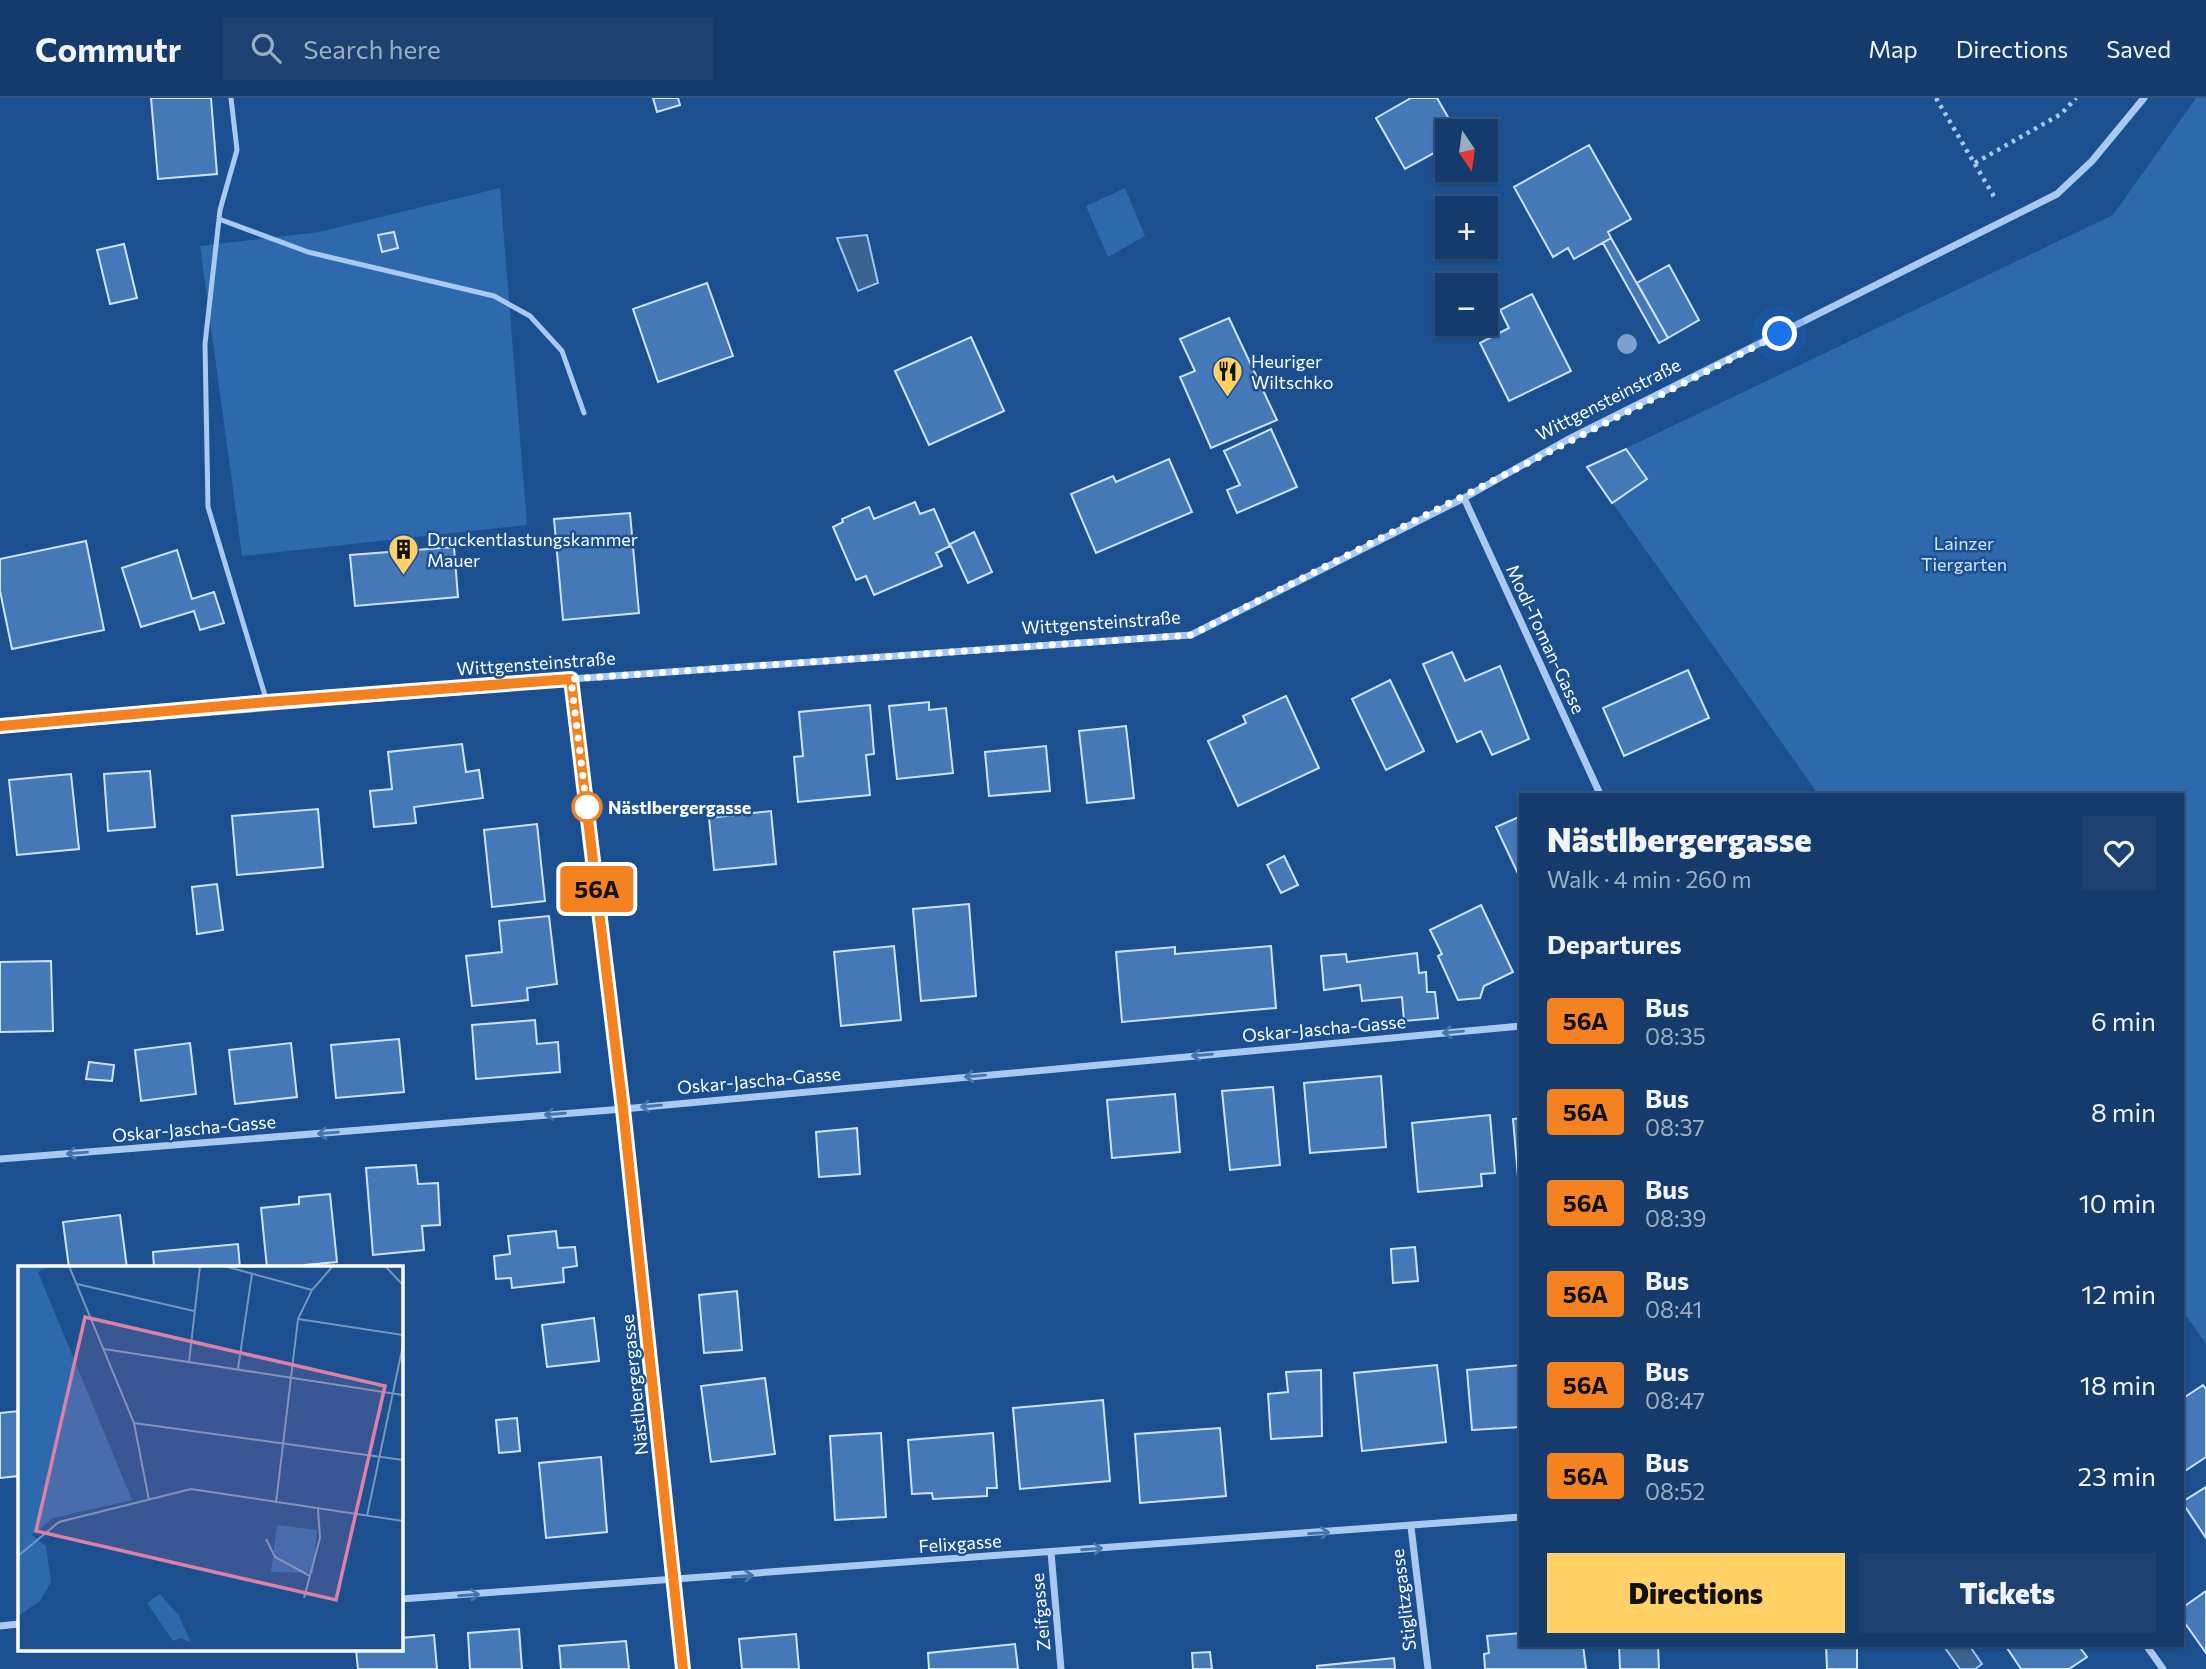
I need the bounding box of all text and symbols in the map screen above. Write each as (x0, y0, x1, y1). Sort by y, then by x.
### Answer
search box (223, 17, 713, 80)
text: Commutr (35, 28, 181, 69)
icon: search (247, 29, 285, 67)
text: Search here (303, 33, 441, 64)
text: Map (1868, 34, 1918, 63)
text: Directions (1956, 34, 2068, 63)
text: Saved (2106, 34, 2171, 63)
north arrow (1435, 119, 1498, 182)
map controls (1435, 119, 1498, 336)
button: + (1435, 196, 1498, 259)
button: − (1435, 273, 1498, 336)
your location (1762, 316, 1797, 351)
place label: Heuriger Wiltschko (1251, 350, 1333, 393)
street label: Wittgensteinstraße (1532, 353, 1684, 445)
restaurant icon: Heuriger Wiltschko (1211, 354, 1245, 398)
place label: Druckentlastungskammer Mauer (427, 528, 638, 571)
building icon: Druckentlastungskammer Mauer (387, 532, 421, 576)
park label: Lainzer Tiergarten (1921, 532, 2007, 575)
street label: Modl-Toman-Gasse (1502, 561, 1590, 717)
street label: Wittgensteinstraße (1021, 605, 1181, 639)
street label: Wittgensteinstraße (456, 646, 616, 680)
marker: Nästlbergergasse (572, 792, 602, 822)
place label: Nästlbergergasse (608, 796, 751, 818)
button: heart (2082, 816, 2156, 890)
text: Nästlbergergasse (1547, 818, 1812, 859)
text: Walk · 4 min · 260 m (1547, 865, 1752, 893)
line badge: 56A (557, 866, 637, 912)
text: 56A (574, 874, 620, 903)
text: Departures (1547, 928, 1682, 959)
text: Bus (1645, 991, 1689, 1022)
text: 6 min (2091, 1005, 2156, 1036)
text: 56A (1563, 1006, 1608, 1035)
street label: Oskar-Jascha-Gasse (1241, 1010, 1407, 1046)
text: 08:35 (1645, 1022, 1706, 1050)
one-way arrow (1442, 1026, 1465, 1039)
one-way arrow (1191, 1049, 1214, 1062)
street label: Oskar-Jascha-Gasse (676, 1062, 842, 1098)
one-way arrow (964, 1070, 987, 1083)
text: Bus (1645, 1082, 1689, 1113)
text: 8 min (2091, 1096, 2156, 1127)
text: 56A (1563, 1097, 1608, 1126)
one-way arrow (640, 1100, 663, 1113)
one-way arrow (544, 1108, 567, 1121)
street label: Oskar-Jascha-Gasse (111, 1110, 277, 1146)
text: 08:37 (1645, 1113, 1705, 1141)
one-way arrow (317, 1127, 340, 1140)
one-way arrow (66, 1147, 89, 1160)
text: Bus (1645, 1173, 1689, 1204)
text: 10 min (2079, 1187, 2156, 1218)
text: 56A (1563, 1188, 1608, 1217)
text: 08:39 (1645, 1204, 1706, 1232)
text: Bus (1645, 1264, 1689, 1295)
inset map (18, 1266, 402, 1652)
text: 12 min (2081, 1278, 2156, 1309)
text: 56A (1563, 1279, 1608, 1308)
text: 08:41 (1645, 1295, 1702, 1323)
street label: Nästlbergergasse (616, 1313, 652, 1457)
text: Bus (1645, 1355, 1689, 1386)
text: 18 min (2080, 1369, 2156, 1400)
text: 56A (1563, 1370, 1608, 1399)
text: 08:47 (1645, 1386, 1705, 1414)
text: Bus (1645, 1446, 1689, 1477)
text: 23 min (2078, 1460, 2156, 1491)
text: 56A (1563, 1461, 1608, 1490)
text: 08:52 (1645, 1477, 1705, 1505)
one-way arrow (1308, 1526, 1330, 1539)
street label: Felixgasse (918, 1529, 1002, 1557)
one-way arrow (1081, 1542, 1103, 1555)
street label: Stiglitzgasse (1386, 1548, 1420, 1652)
button: Directions (1547, 1553, 1845, 1633)
button: Tickets (1859, 1553, 2156, 1633)
one-way arrow (732, 1569, 755, 1582)
street label: Zeifgasse (1026, 1572, 1054, 1652)
one-way arrow (457, 1588, 480, 1601)

